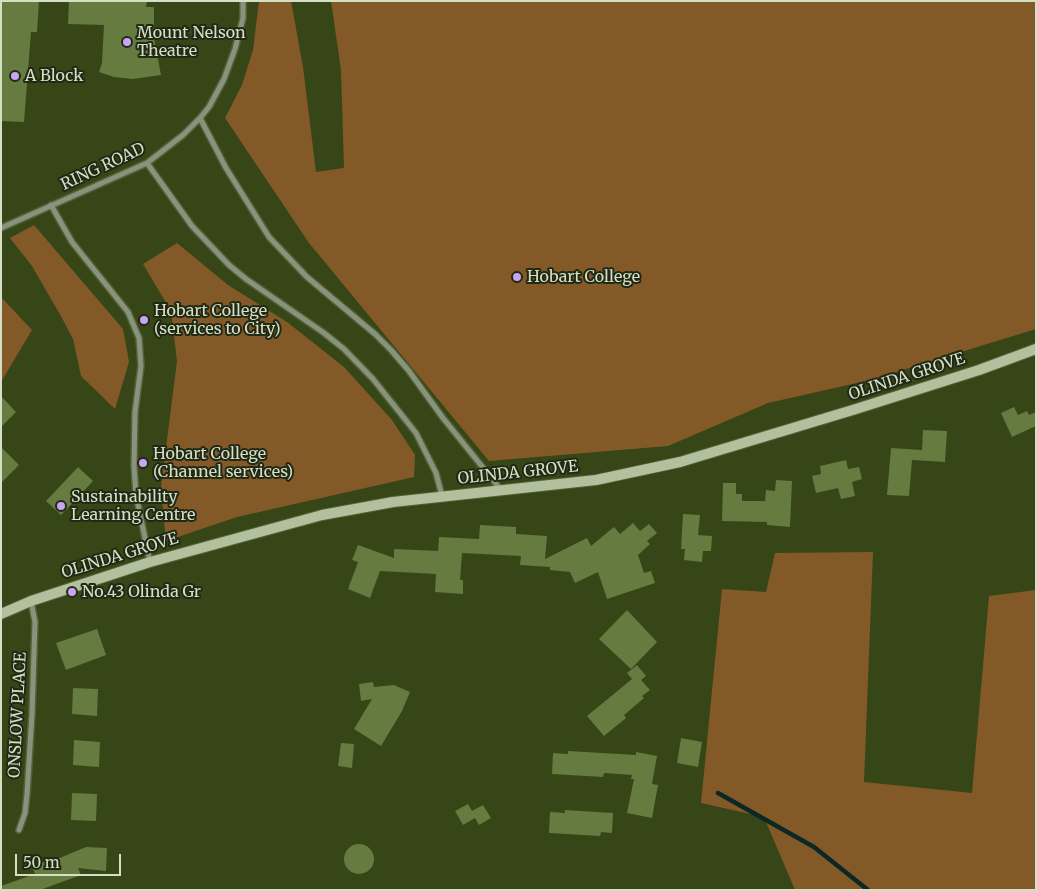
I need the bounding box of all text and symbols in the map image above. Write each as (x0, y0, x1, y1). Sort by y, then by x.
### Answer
place label: Mount Nelson Theatre (137, 23, 246, 61)
marker: Mount Nelson Theatre (121, 36, 133, 48)
place label: A Block (25, 66, 83, 86)
marker: A Block (9, 70, 21, 82)
street label: RING ROAD (58, 139, 148, 195)
place label: Hobart College (527, 267, 640, 287)
marker: Hobart College (511, 271, 523, 283)
place label: Hobart College (services to City) (154, 301, 281, 339)
marker: Hobart College (services to City) (138, 314, 150, 326)
street label: OLINDA GROVE (847, 349, 967, 405)
place label: Hobart College (Channel services) (153, 444, 293, 482)
marker: Hobart College (Channel services) (137, 457, 149, 469)
street label: OLINDA GROVE (457, 457, 579, 489)
place label: Sustainability Learning Centre (71, 487, 195, 525)
marker: Sustainability Learning Centre (55, 500, 67, 512)
street label: OLINDA GROVE (59, 529, 181, 583)
place label: No.43 Olinda Gr (82, 582, 201, 602)
marker: No.43 Olinda Gr (66, 586, 78, 598)
street label: ONSLOW PLACE (5, 652, 31, 778)
scale bar (18, 844, 124, 876)
text: 50 m (23, 853, 60, 872)

